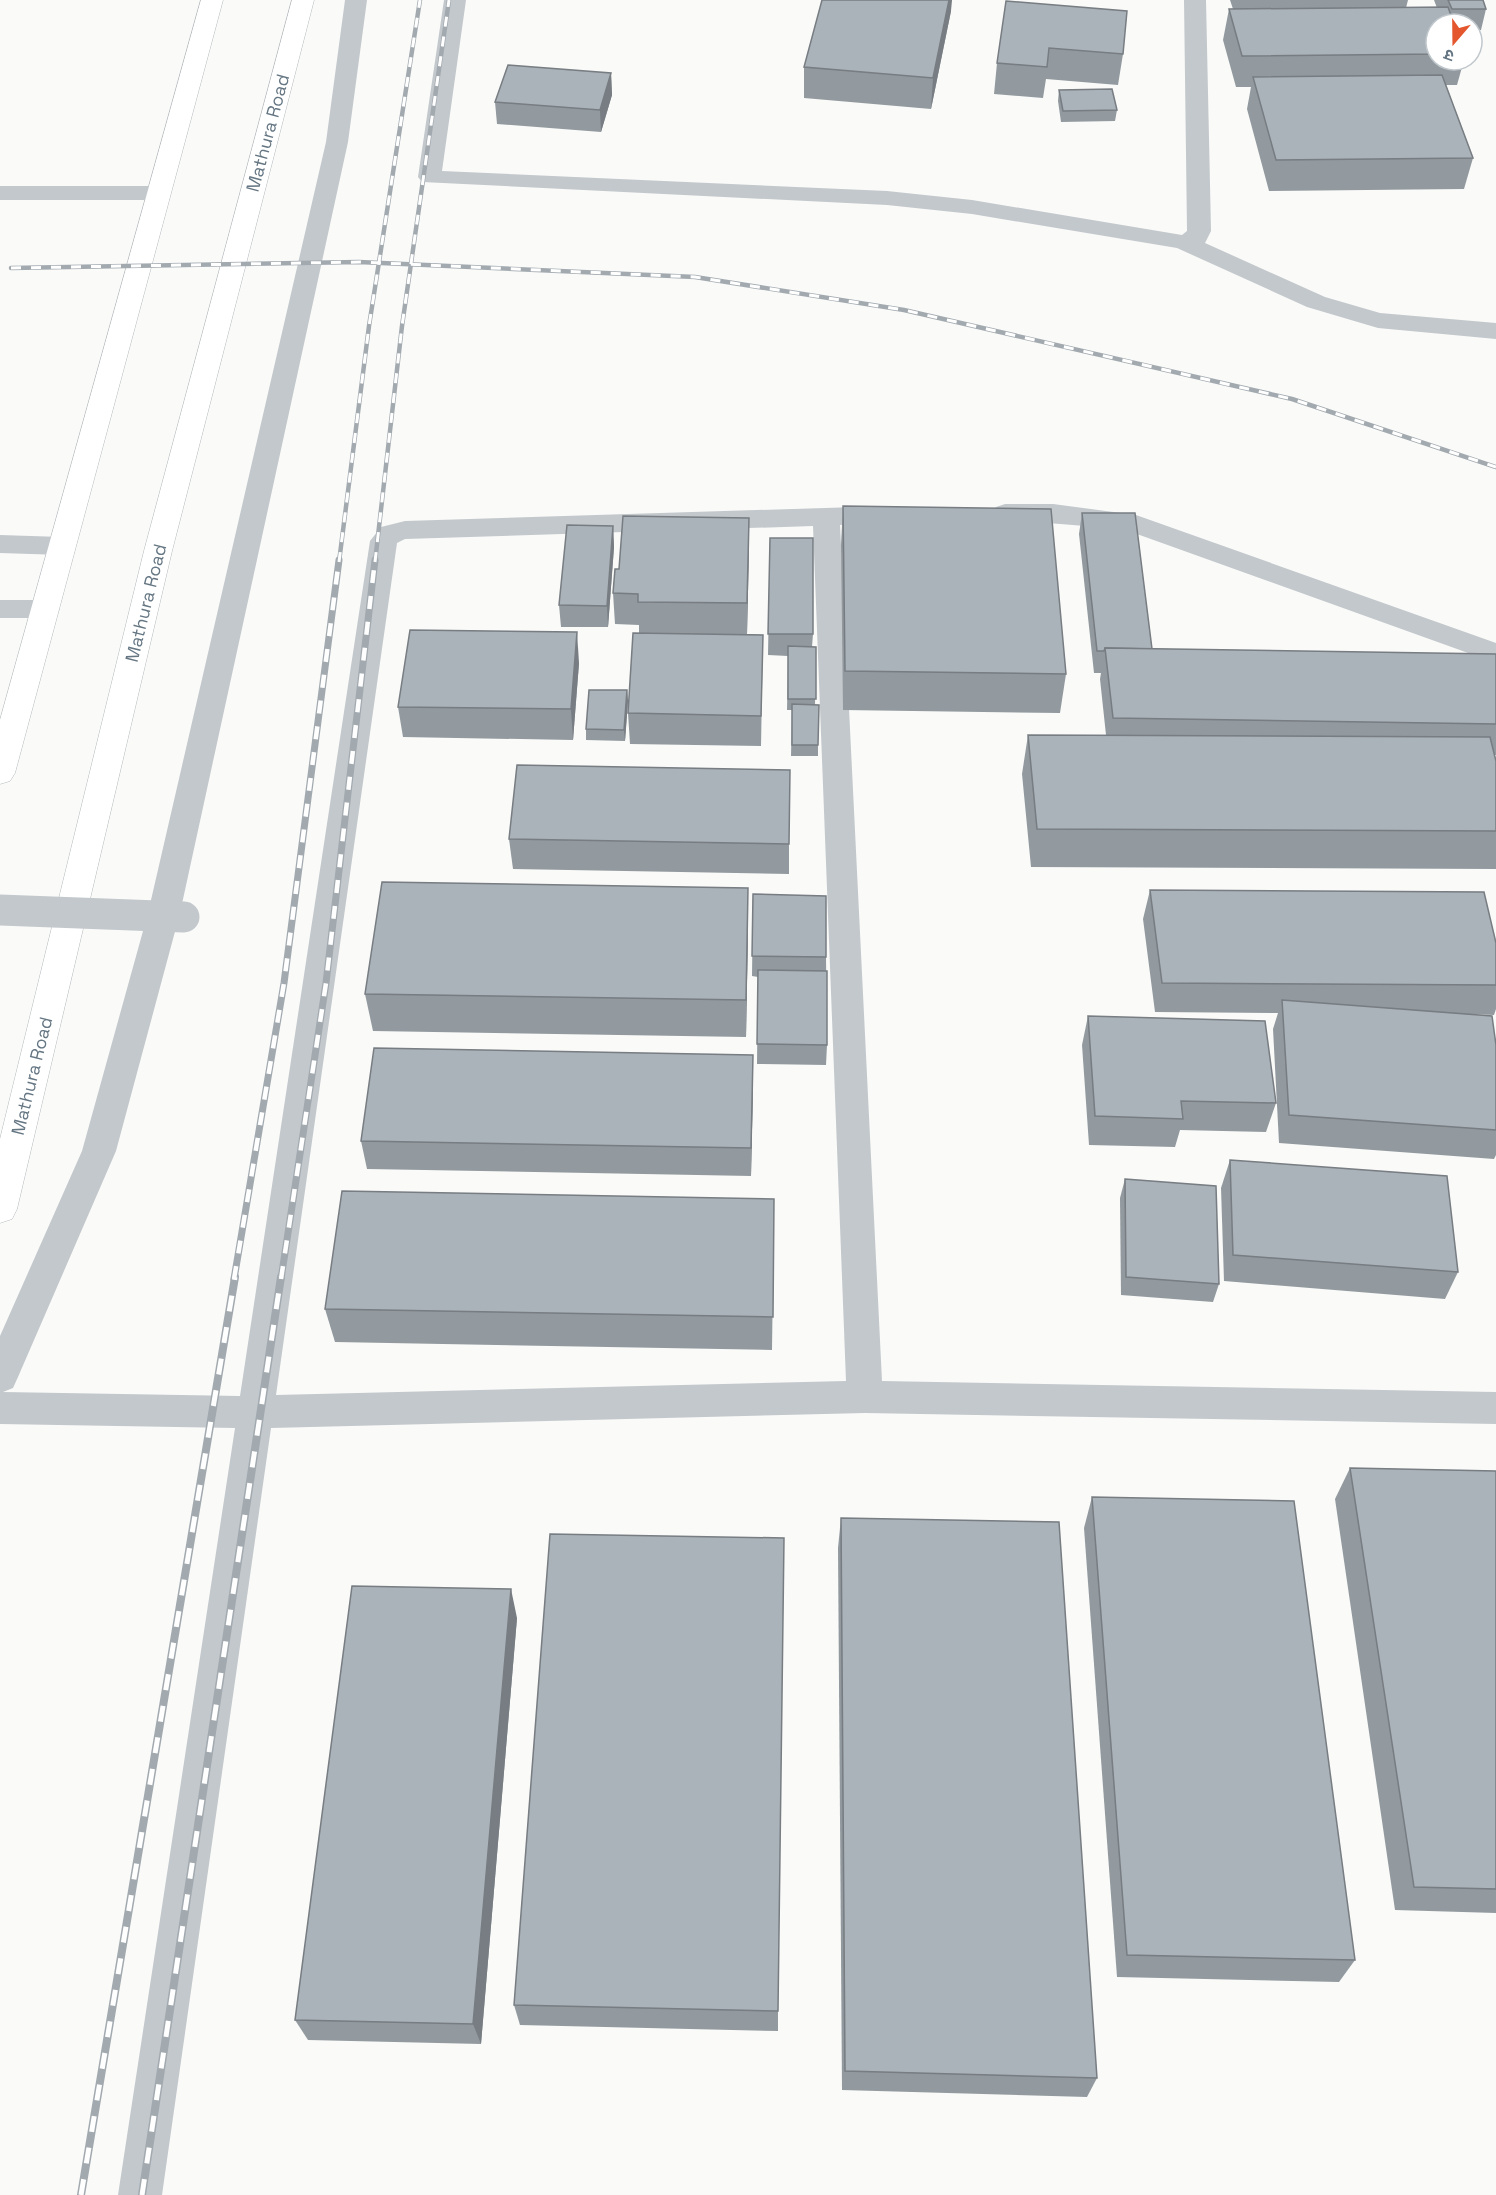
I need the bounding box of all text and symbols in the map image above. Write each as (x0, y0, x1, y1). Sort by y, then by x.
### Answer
north arrow (1424, 12, 1484, 72)
text: उ (1440, 44, 1457, 67)
street label: Mathura Road (241, 71, 294, 194)
street label: Mathura Road (120, 541, 171, 664)
street label: Mathura Road (6, 1014, 57, 1137)

